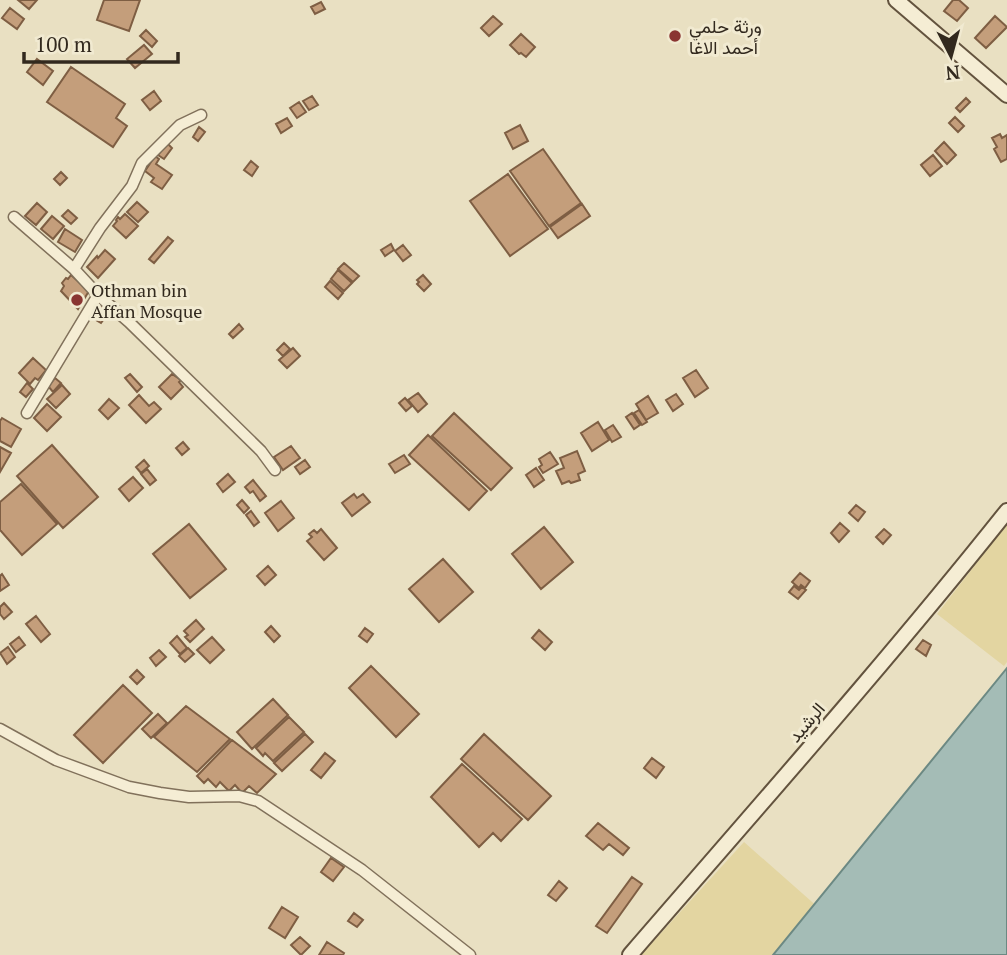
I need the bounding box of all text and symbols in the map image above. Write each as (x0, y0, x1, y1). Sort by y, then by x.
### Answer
place label: ورثة حلمي أحمد الاغا (689, 14, 762, 59)
scale bar (24, 21, 178, 65)
north arrow (916, 21, 986, 91)
marker: ورثة حلمي أحمد الاغا (667, 28, 683, 44)
text: 100 m (35, 30, 92, 58)
text: N (944, 60, 961, 87)
place label: Othman bin Affan Mosque (91, 278, 202, 323)
marker: Othman bin Affan Mosque (69, 292, 85, 308)
street label: الرشيد (782, 697, 830, 747)

